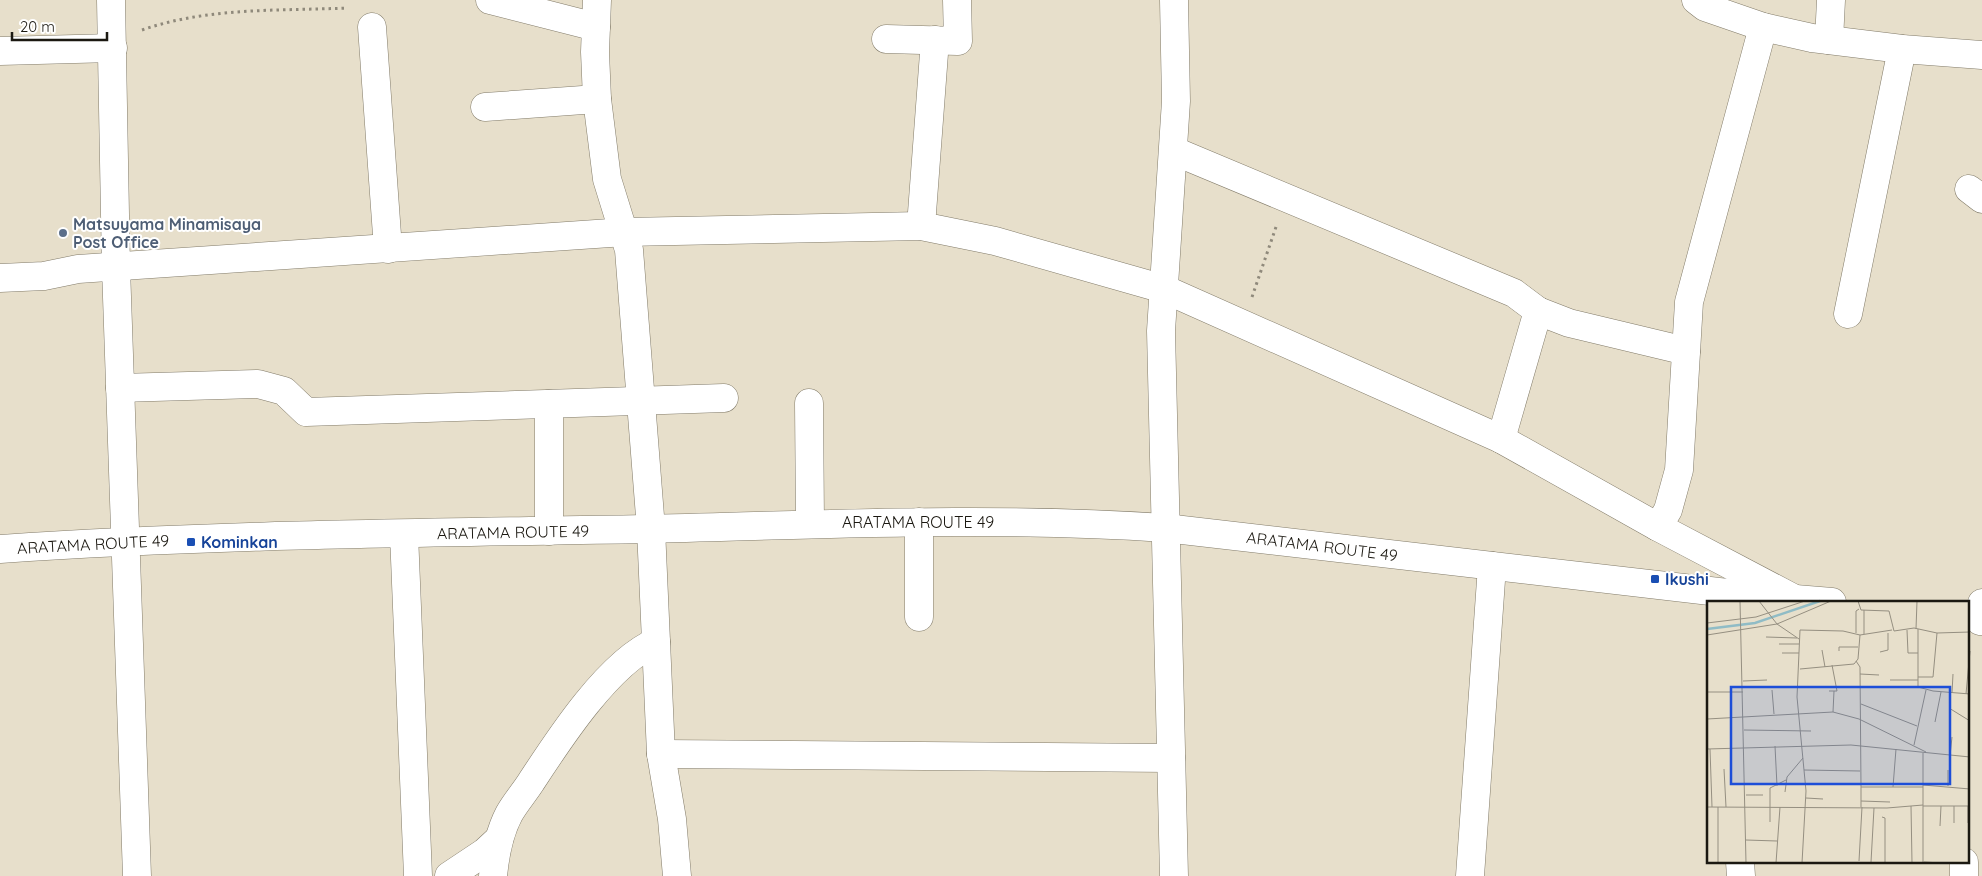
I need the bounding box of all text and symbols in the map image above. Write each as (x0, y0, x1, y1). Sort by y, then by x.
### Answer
scale bar (12, 10, 108, 42)
text: 20 m (20, 17, 55, 36)
place label: Matsuyama Minamisaya Post Office (73, 214, 261, 252)
marker: Matsuyama Minamisaya Post Office (57, 227, 69, 239)
street label: ARATAMA ROUTE 49 (842, 512, 994, 532)
street label: ARATAMA ROUTE 49 (437, 521, 589, 543)
street label: ARATAMA ROUTE 49 (1245, 527, 1399, 565)
street label: ARATAMA ROUTE 49 (16, 530, 170, 558)
place label: Kominkan (201, 532, 278, 552)
marker: Kominkan (185, 536, 197, 548)
place label: Ikushi (1665, 569, 1709, 589)
marker: Ikushi (1649, 573, 1661, 585)
inset map (1707, 601, 1970, 864)

